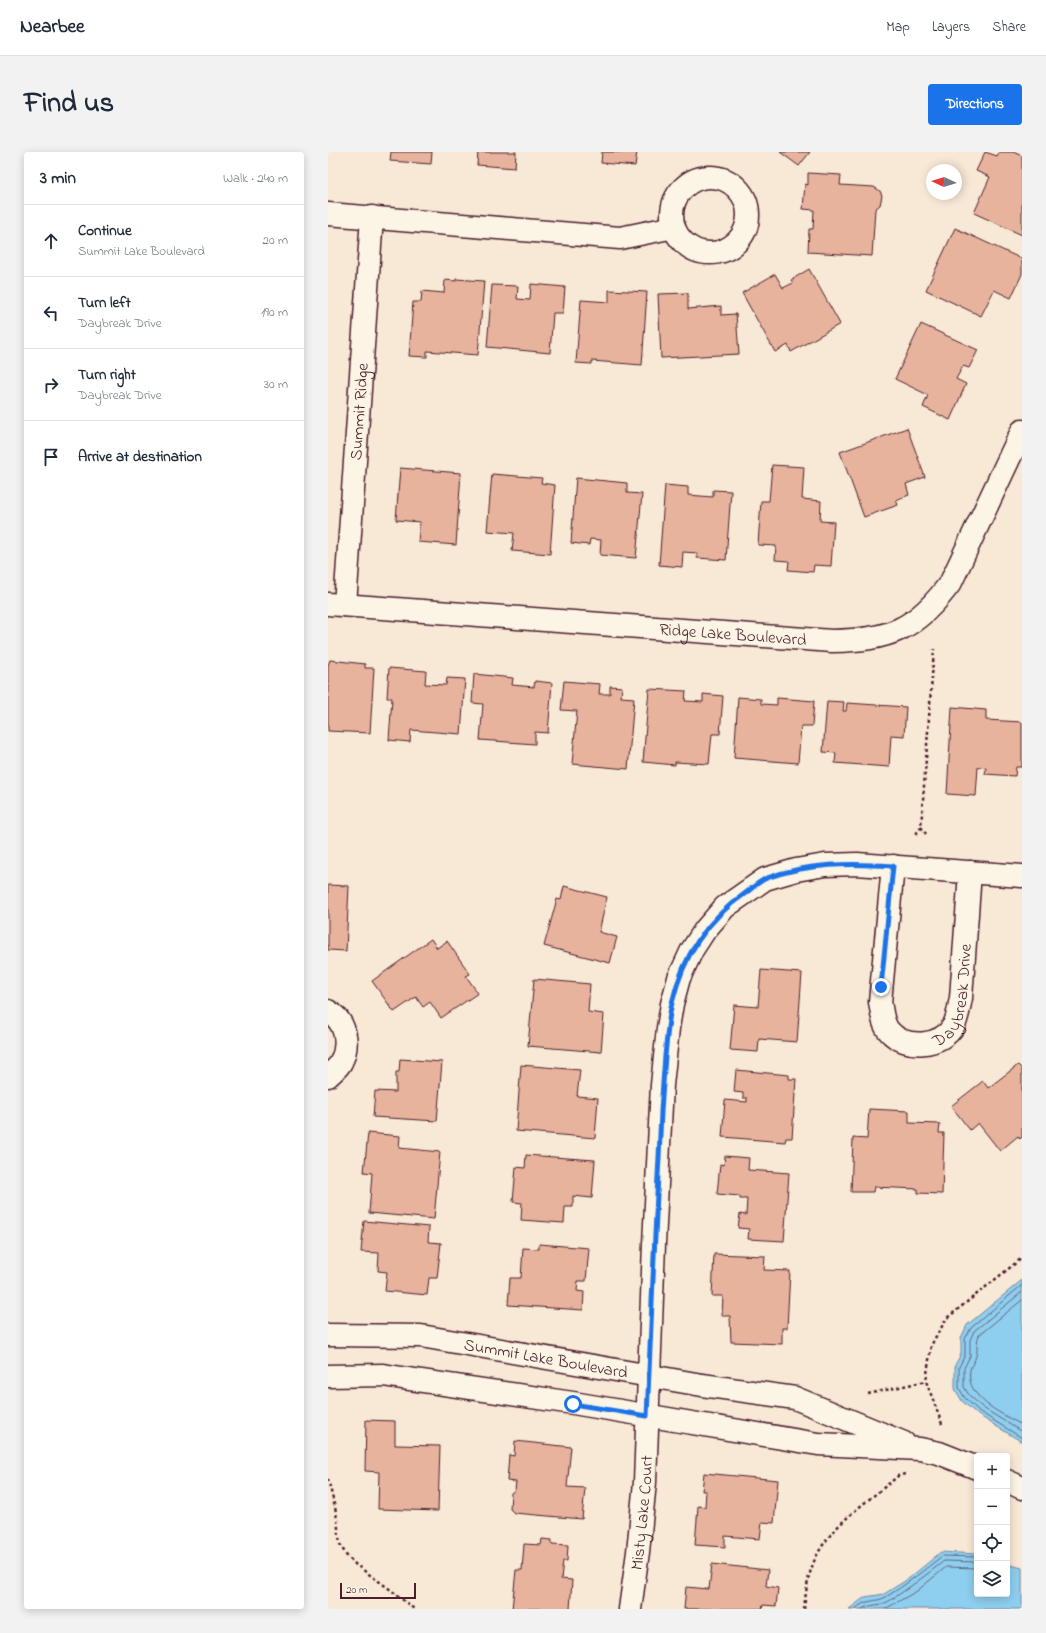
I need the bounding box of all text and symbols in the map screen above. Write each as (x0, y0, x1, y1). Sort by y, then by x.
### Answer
text: Nearbee (20, 14, 85, 41)
text: Map (886, 17, 910, 38)
text: Layers (932, 17, 970, 38)
text: Share (992, 17, 1026, 38)
text: Find us (24, 84, 114, 125)
button: Directions (928, 84, 1022, 125)
north arrow (926, 164, 962, 200)
text: 3 min (40, 166, 76, 191)
text: Walk · 240 m (223, 169, 288, 188)
text: Continue (78, 220, 132, 242)
icon: ahead (40, 230, 62, 252)
text: 20 m (263, 231, 288, 250)
text: Summit Lake Boulevard (78, 242, 205, 261)
text: Turn left (78, 292, 131, 314)
icon: left (40, 302, 62, 324)
text: 190 m (261, 303, 288, 322)
text: Daybreak Drive (78, 314, 162, 333)
street label: Summit Ridge (344, 362, 377, 461)
text: Turn right (78, 364, 136, 386)
icon: right (40, 374, 62, 396)
text: 30 m (264, 375, 288, 394)
text: Daybreak Drive (78, 386, 162, 405)
icon: arrive (40, 446, 62, 468)
text: Arrive at destination (78, 446, 202, 468)
street label: Ridge Lake Boulevard (658, 617, 808, 653)
street label: Daybreak Drive (928, 942, 979, 1055)
route end (872, 978, 890, 996)
street label: Summit Lake Boulevard (462, 1333, 630, 1386)
route start (564, 1395, 582, 1413)
map controls (974, 1453, 1010, 1597)
button: + (974, 1453, 1010, 1489)
street label: Misty Lake Court (625, 1455, 660, 1572)
button: − (974, 1489, 1010, 1525)
button: locate (974, 1525, 1010, 1561)
button: layers (974, 1561, 1010, 1597)
scale bar (340, 1581, 416, 1600)
text: 20 m (346, 1582, 368, 1598)

